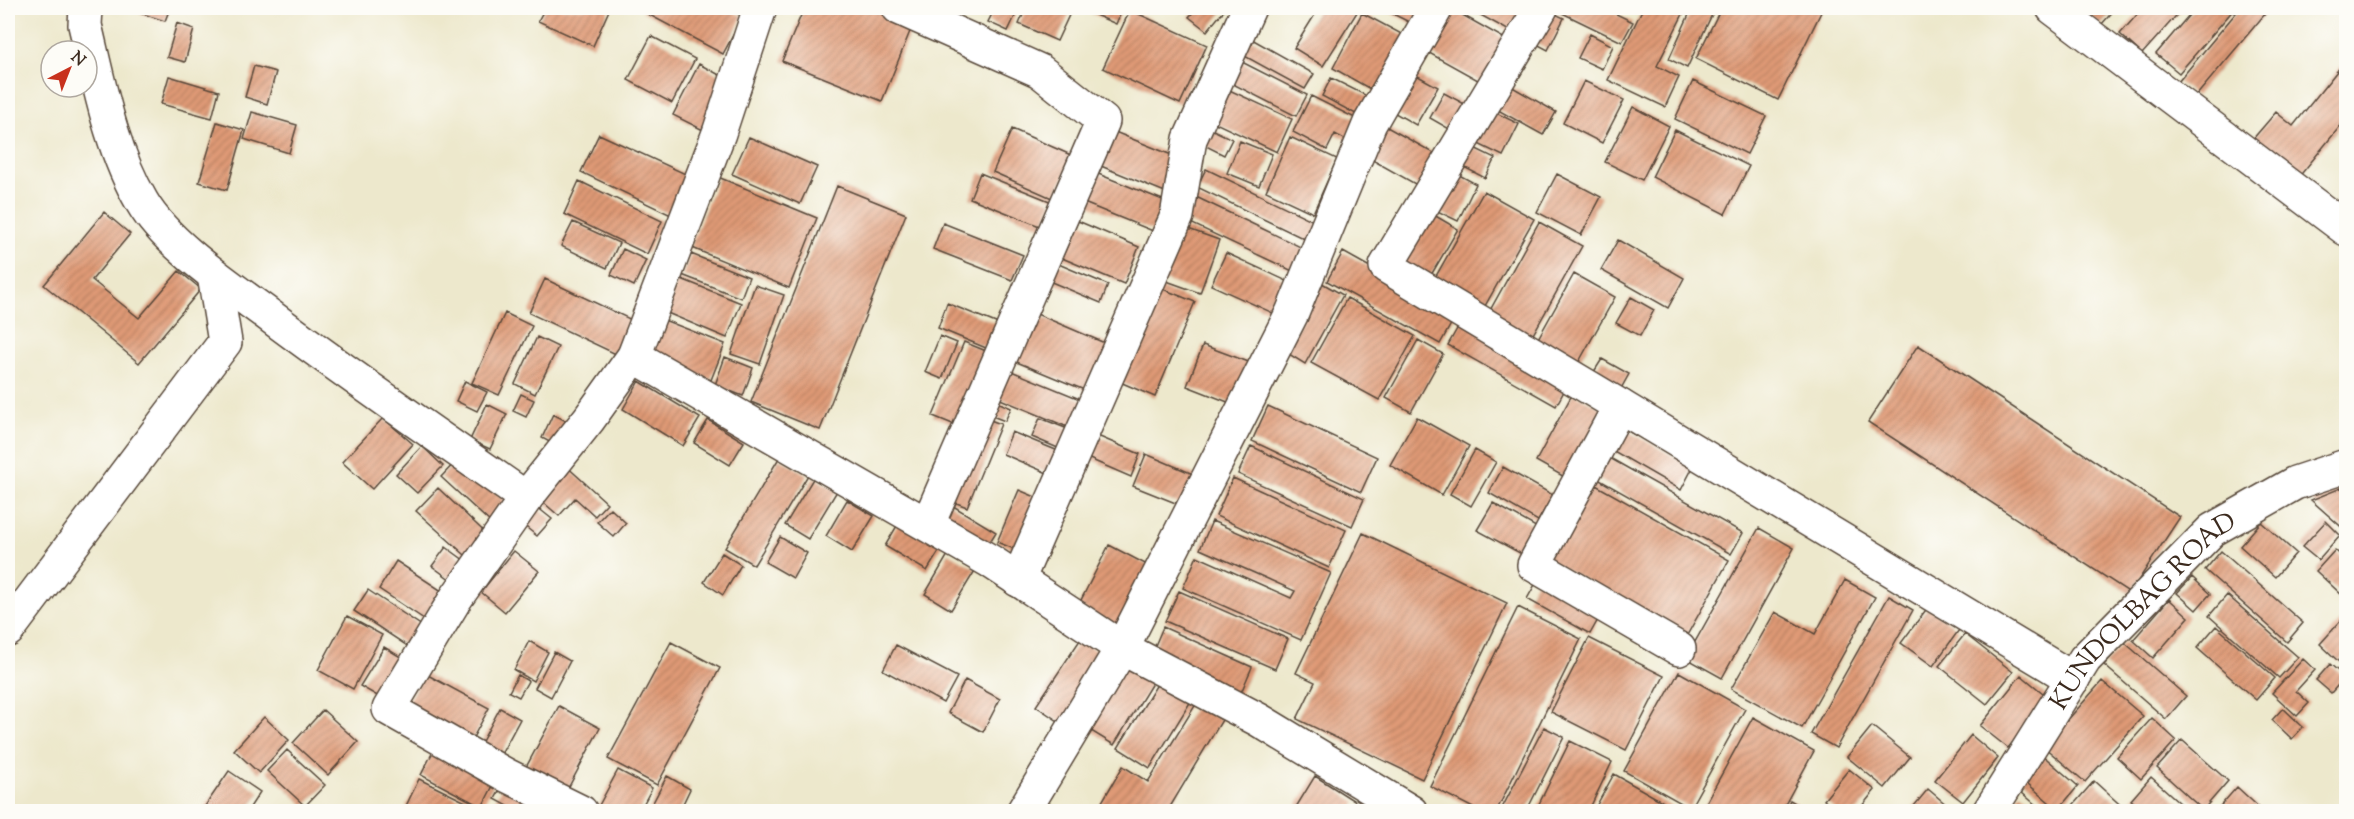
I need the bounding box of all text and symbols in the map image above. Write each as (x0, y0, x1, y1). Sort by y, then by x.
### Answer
north arrow (39, 39, 99, 99)
text: N (65, 47, 90, 73)
street label: KUNDOLBAG ROAD (2041, 504, 2243, 718)

